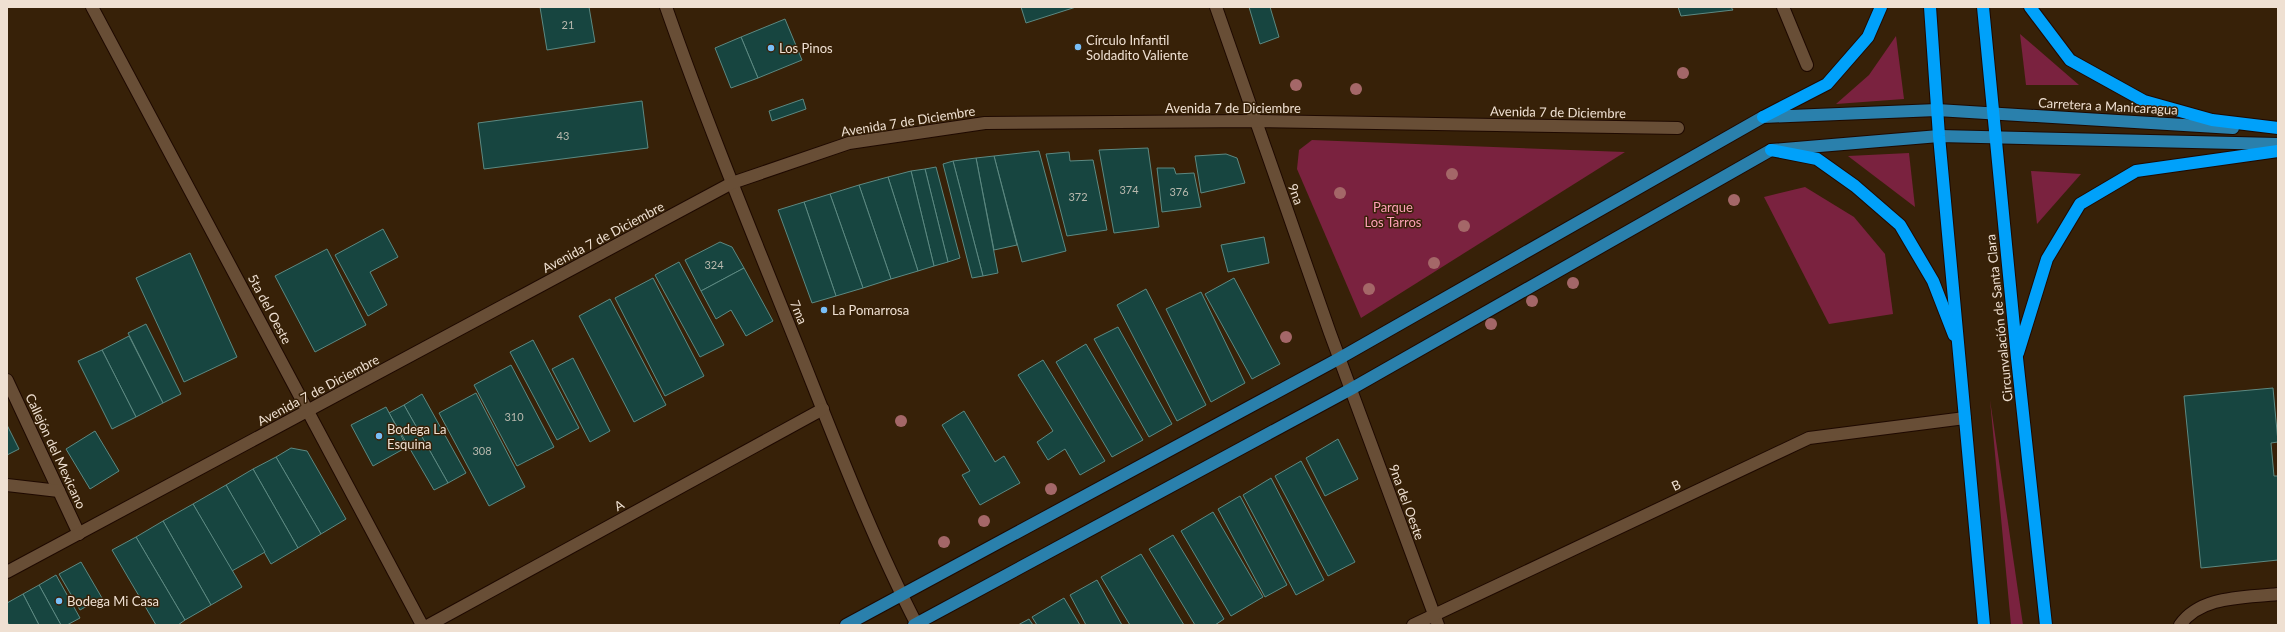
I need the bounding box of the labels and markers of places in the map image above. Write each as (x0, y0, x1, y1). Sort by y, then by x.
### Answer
place label: Círculo Infantil Soldadito Valiente (1086, 32, 1189, 63)
place label: Los Pinos (779, 40, 833, 56)
marker: Círculo Infantil Soldadito Valiente (1073, 42, 1083, 52)
marker: Los Pinos (766, 43, 776, 53)
place label: La Pomarrosa (832, 302, 909, 318)
marker: La Pomarrosa (819, 305, 829, 315)
place label: Bodega La Esquina (387, 421, 447, 452)
marker: Bodega La Esquina (374, 431, 384, 441)
place label: Bodega Mi Casa (67, 593, 159, 609)
marker: Bodega Mi Casa (54, 596, 64, 606)

